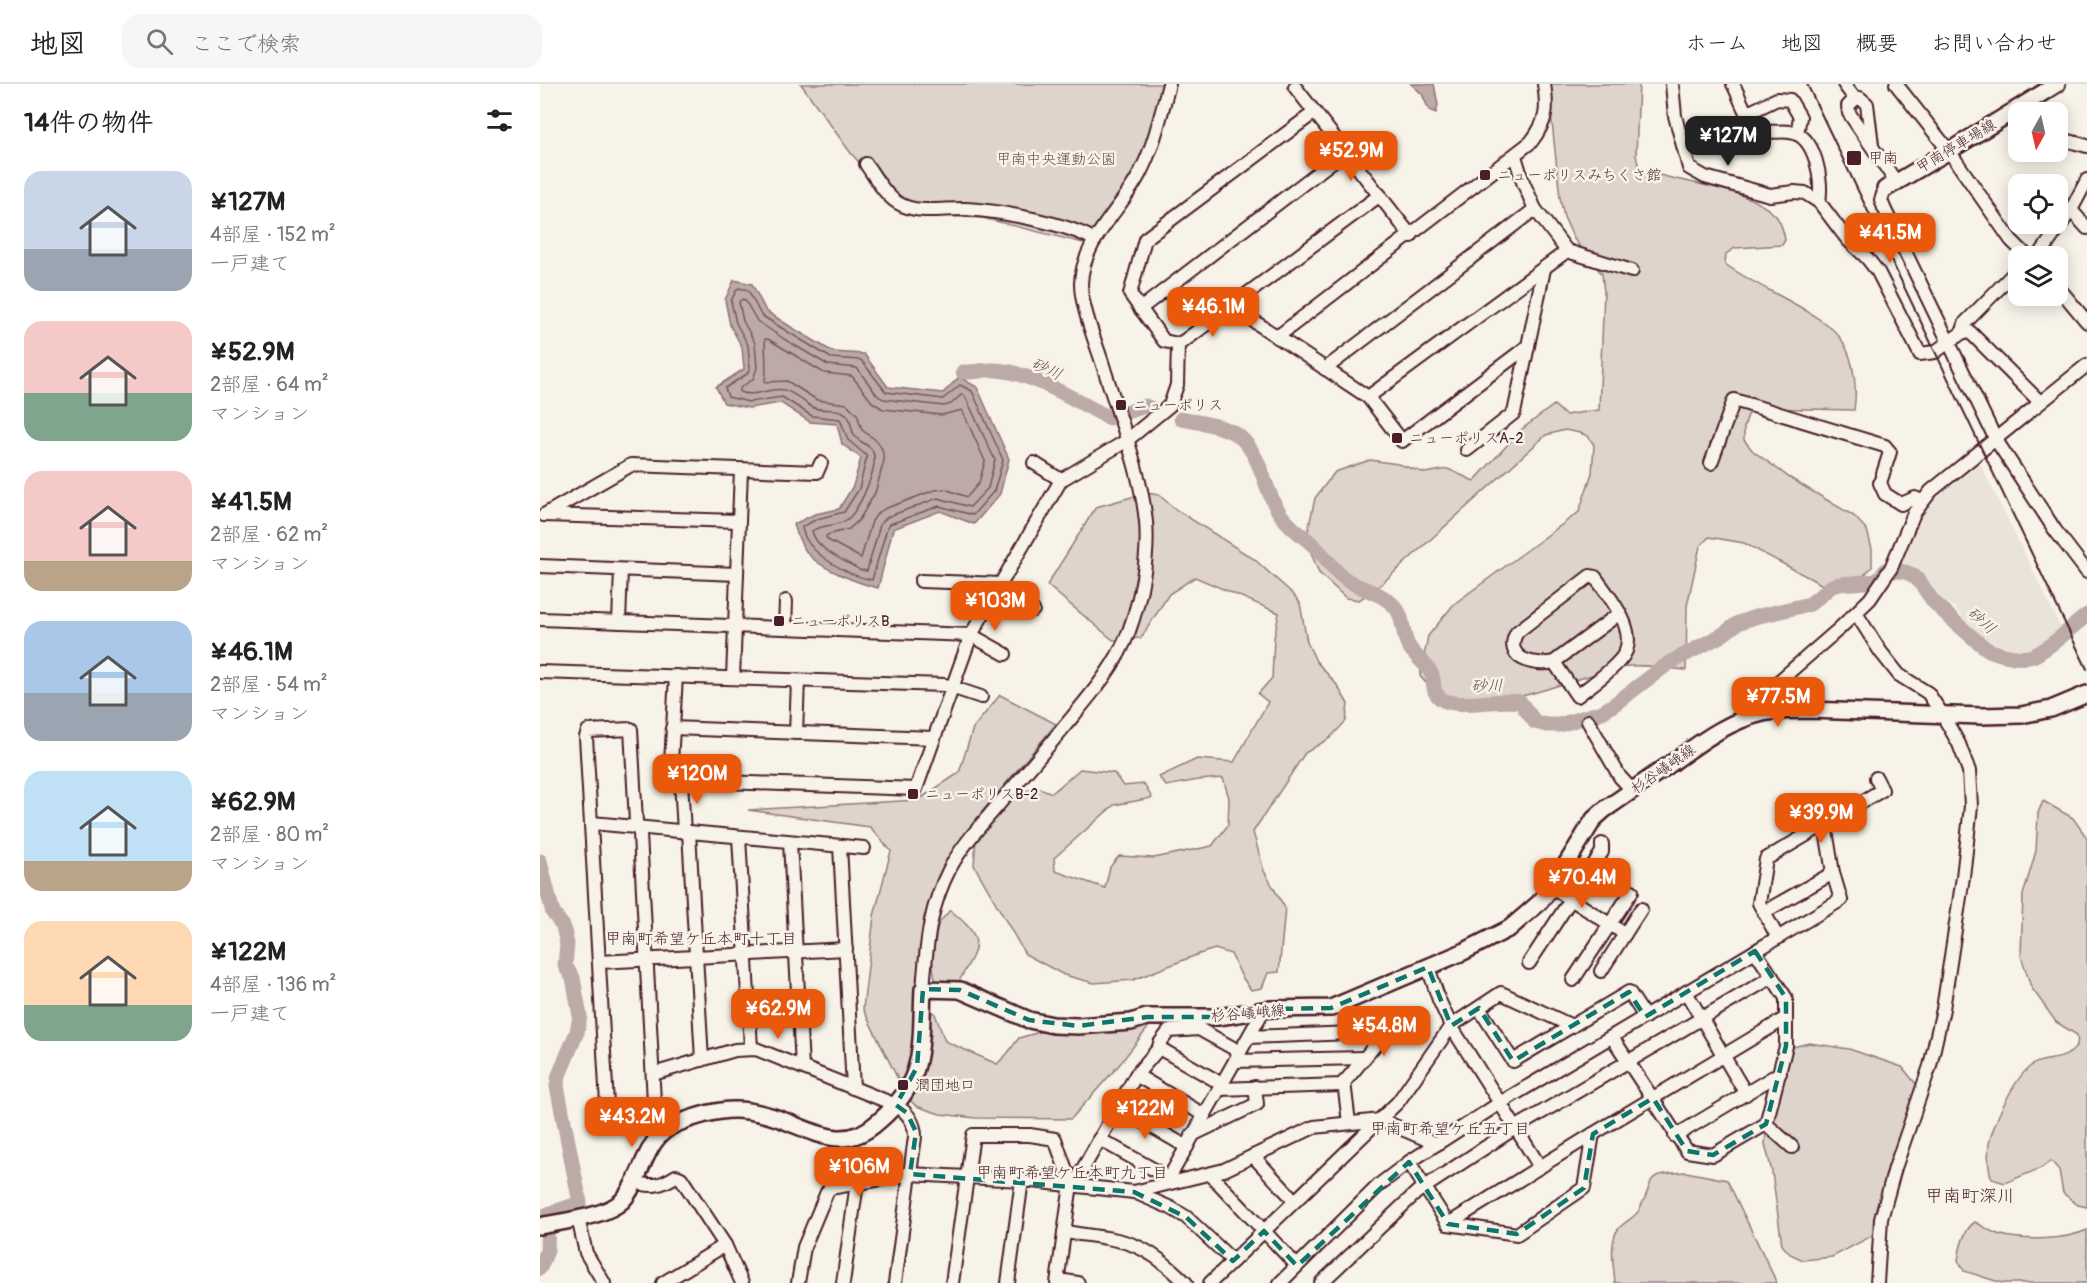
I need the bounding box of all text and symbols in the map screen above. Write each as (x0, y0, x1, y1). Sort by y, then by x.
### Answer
search box (122, 14, 542, 68)
icon: search (143, 25, 176, 58)
text: 地図 (30, 27, 86, 62)
text: ここで検索 (191, 30, 301, 58)
text: ホーム (1686, 30, 1748, 57)
text: 地図 (1781, 30, 1823, 57)
text: 概要 (1856, 30, 1898, 57)
text: お問い合わせ (1931, 30, 2057, 57)
north arrow (2008, 102, 2068, 162)
map controls (2008, 102, 2068, 306)
icon: filters (483, 104, 516, 137)
text: 14件の物件 (24, 107, 153, 139)
street label: 甲南停車場線 (1913, 115, 2000, 178)
pin: ¥127M (1686, 116, 1770, 167)
text: ¥127M (1699, 123, 1757, 148)
pin: ¥52.9M (1302, 131, 1400, 182)
text: ¥52.9M (1319, 138, 1383, 163)
marker: 甲南 (1845, 149, 1863, 167)
place label: 甲南 (1868, 149, 1898, 168)
park label: 甲南中央運動公園 (996, 150, 1116, 169)
place label: ニューポリスみちくさ館 (1497, 166, 1661, 185)
marker: ニューポリスみちくさ館 (1478, 168, 1492, 182)
button: locate (2008, 174, 2068, 234)
text: ¥127M (210, 186, 285, 218)
icon: home (72, 195, 144, 267)
pin: ¥41.5M (1841, 213, 1939, 264)
text: ¥41.5M (1859, 220, 1921, 245)
text: 4部屋 · 152 m² (210, 222, 336, 247)
button: layers (2008, 246, 2068, 306)
text: 一戸建て (210, 251, 290, 276)
pin: ¥46.1M (1164, 287, 1262, 338)
text: ¥46.1M (1181, 294, 1245, 319)
text: ¥52.9M (210, 336, 294, 368)
icon: home (72, 345, 144, 417)
water label: 砂川 (1028, 353, 1065, 385)
text: 2部屋 · 64 m² (210, 372, 329, 397)
place label: ニューポリス (1133, 396, 1223, 415)
marker: ニューポリス (1114, 398, 1128, 412)
text: マンション (210, 401, 309, 426)
place label: ニューポリスA-2 (1409, 429, 1524, 448)
marker: ニューポリスA-2 (1390, 431, 1404, 445)
text: ¥41.5M (210, 486, 292, 518)
icon: home (72, 495, 144, 567)
text: 2部屋 · 62 m² (210, 522, 328, 547)
text: マンション (210, 551, 309, 576)
pin: ¥103M (953, 581, 1037, 632)
text: ¥103M (965, 588, 1025, 613)
water label: 砂川 (1963, 603, 2000, 639)
place label: ニューポリスB (791, 612, 890, 631)
marker: ニューポリスB (772, 614, 786, 628)
text: ¥46.1M (210, 636, 293, 668)
icon: home (72, 645, 144, 717)
text: 2部屋 · 54 m² (210, 672, 328, 697)
water label: 砂川 (1471, 676, 1503, 696)
pin: ¥77.5M (1729, 677, 1827, 728)
text: ¥77.5M (1746, 684, 1810, 709)
text: マンション (210, 701, 309, 726)
street label: 杉谷嶬峨線 (1627, 740, 1699, 799)
pin: ¥120M (655, 754, 739, 805)
text: ¥120M (667, 761, 727, 786)
place label: ニューポリスB-2 (925, 785, 1038, 804)
text: ¥62.9M (210, 786, 296, 818)
marker: ニューポリスB-2 (906, 787, 920, 801)
pin: ¥39.9M (1772, 793, 1870, 844)
icon: home (72, 795, 144, 867)
text: ¥39.9M (1789, 800, 1853, 825)
text: 2部屋 · 80 m² (210, 822, 329, 847)
text: マンション (210, 851, 309, 876)
pin: ¥70.4M (1533, 858, 1631, 909)
text: ¥70.4M (1548, 865, 1616, 890)
district label: 甲南町希望ケ丘本町十丁目 (605, 929, 797, 949)
text: ¥122M (210, 936, 286, 968)
icon: home (72, 945, 144, 1017)
text: 4部屋 · 136 m² (210, 972, 336, 997)
pin: ¥62.9M (729, 989, 827, 1040)
text: ¥62.9M (745, 996, 811, 1021)
text: 一戸建て (210, 1001, 290, 1026)
street label: 杉谷嶬峨線 (1210, 1001, 1286, 1026)
pin: ¥54.8M (1335, 1006, 1433, 1057)
text: ¥54.8M (1351, 1013, 1417, 1038)
place label: 潤団地口 (915, 1076, 975, 1095)
marker: 潤団地口 (896, 1078, 910, 1092)
pin: ¥122M (1103, 1089, 1187, 1140)
text: ¥122M (1116, 1096, 1174, 1121)
pin: ¥43.2M (583, 1097, 681, 1148)
text: ¥43.2M (599, 1104, 665, 1129)
district label: 甲南町希望ケ丘五丁目 (1370, 1119, 1530, 1139)
pin: ¥106M (817, 1147, 901, 1198)
text: ¥106M (828, 1154, 890, 1179)
district label: 甲南町希望ケ丘本町九丁目 (976, 1163, 1168, 1183)
district label: 甲南町深川 (1925, 1185, 2015, 1208)

